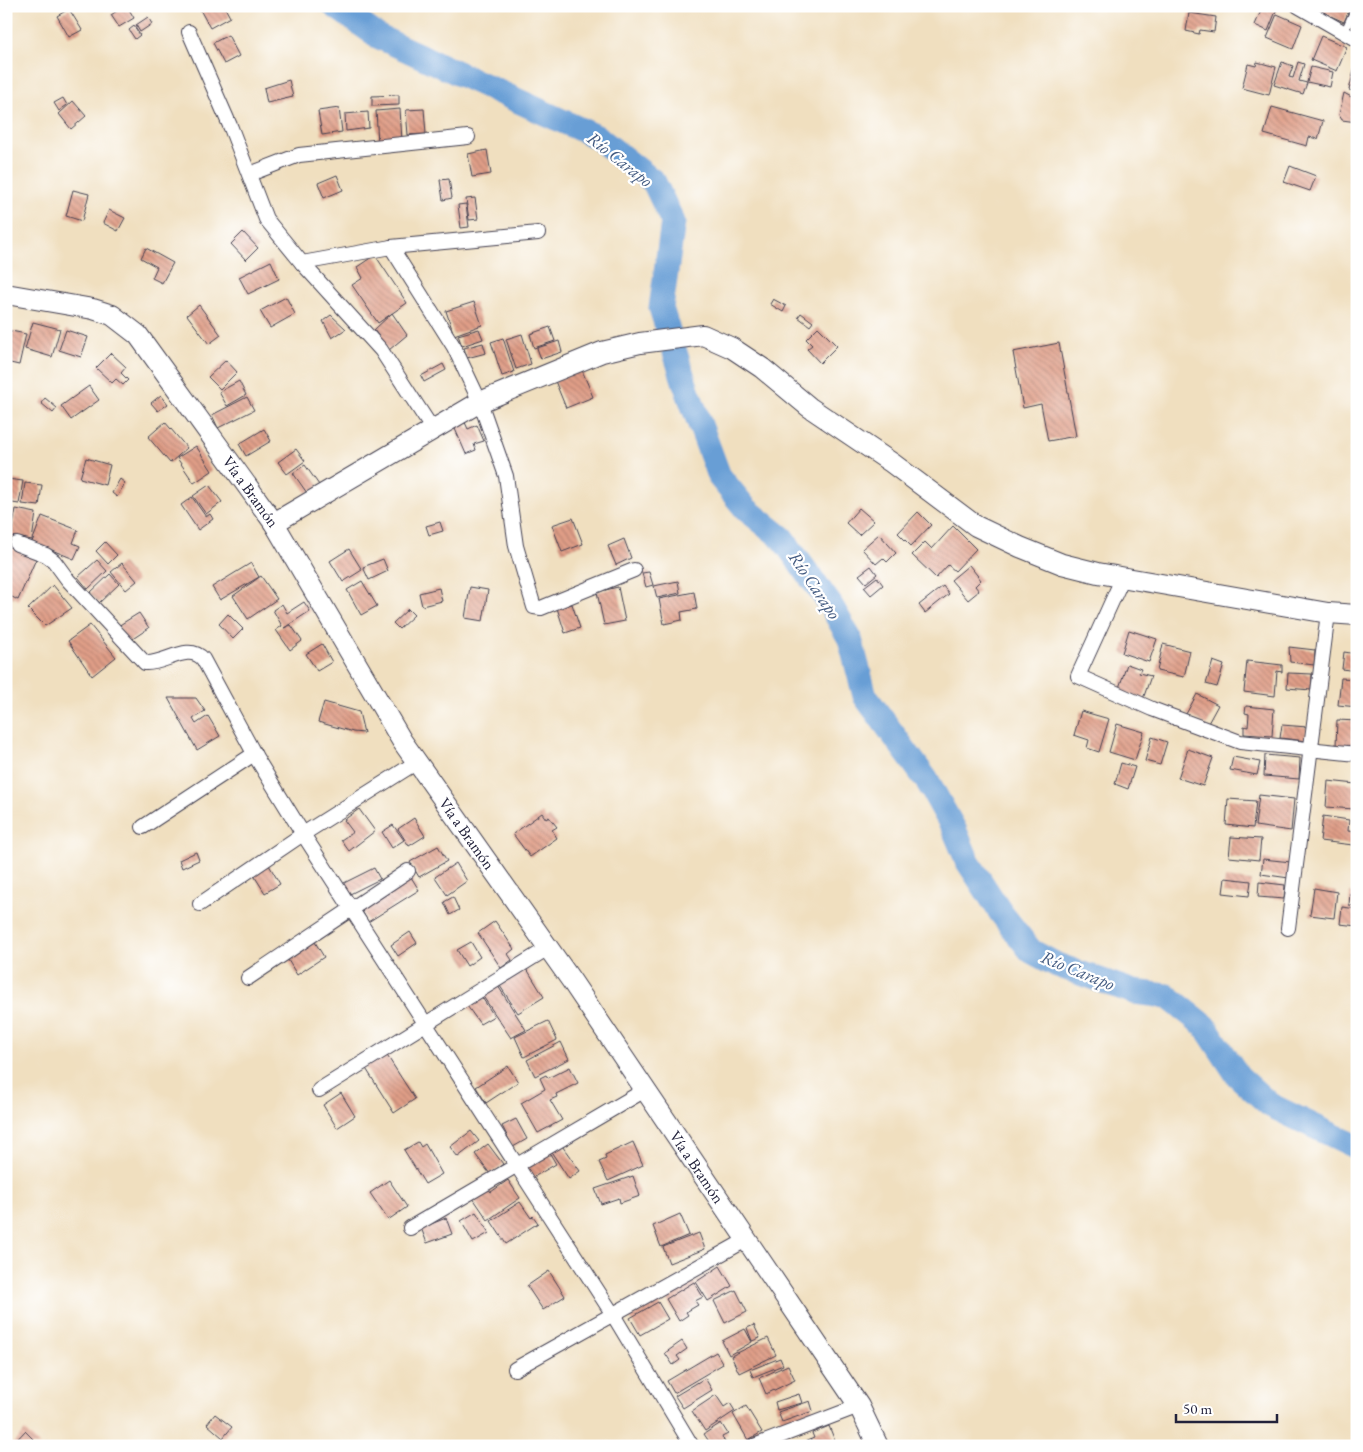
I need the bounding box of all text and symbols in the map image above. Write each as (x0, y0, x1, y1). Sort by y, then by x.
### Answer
water label: Río Carapo (582, 126, 658, 193)
street label: Vía a Bramón (218, 451, 284, 532)
water label: Río Carapo (783, 547, 846, 624)
street label: Vía a Bramón (435, 793, 500, 874)
water label: Río Carapo (1038, 945, 1118, 996)
street label: Vía a Bramón (665, 1126, 730, 1208)
scale bar (1176, 1392, 1277, 1424)
text: 50 m (1183, 1399, 1212, 1418)

